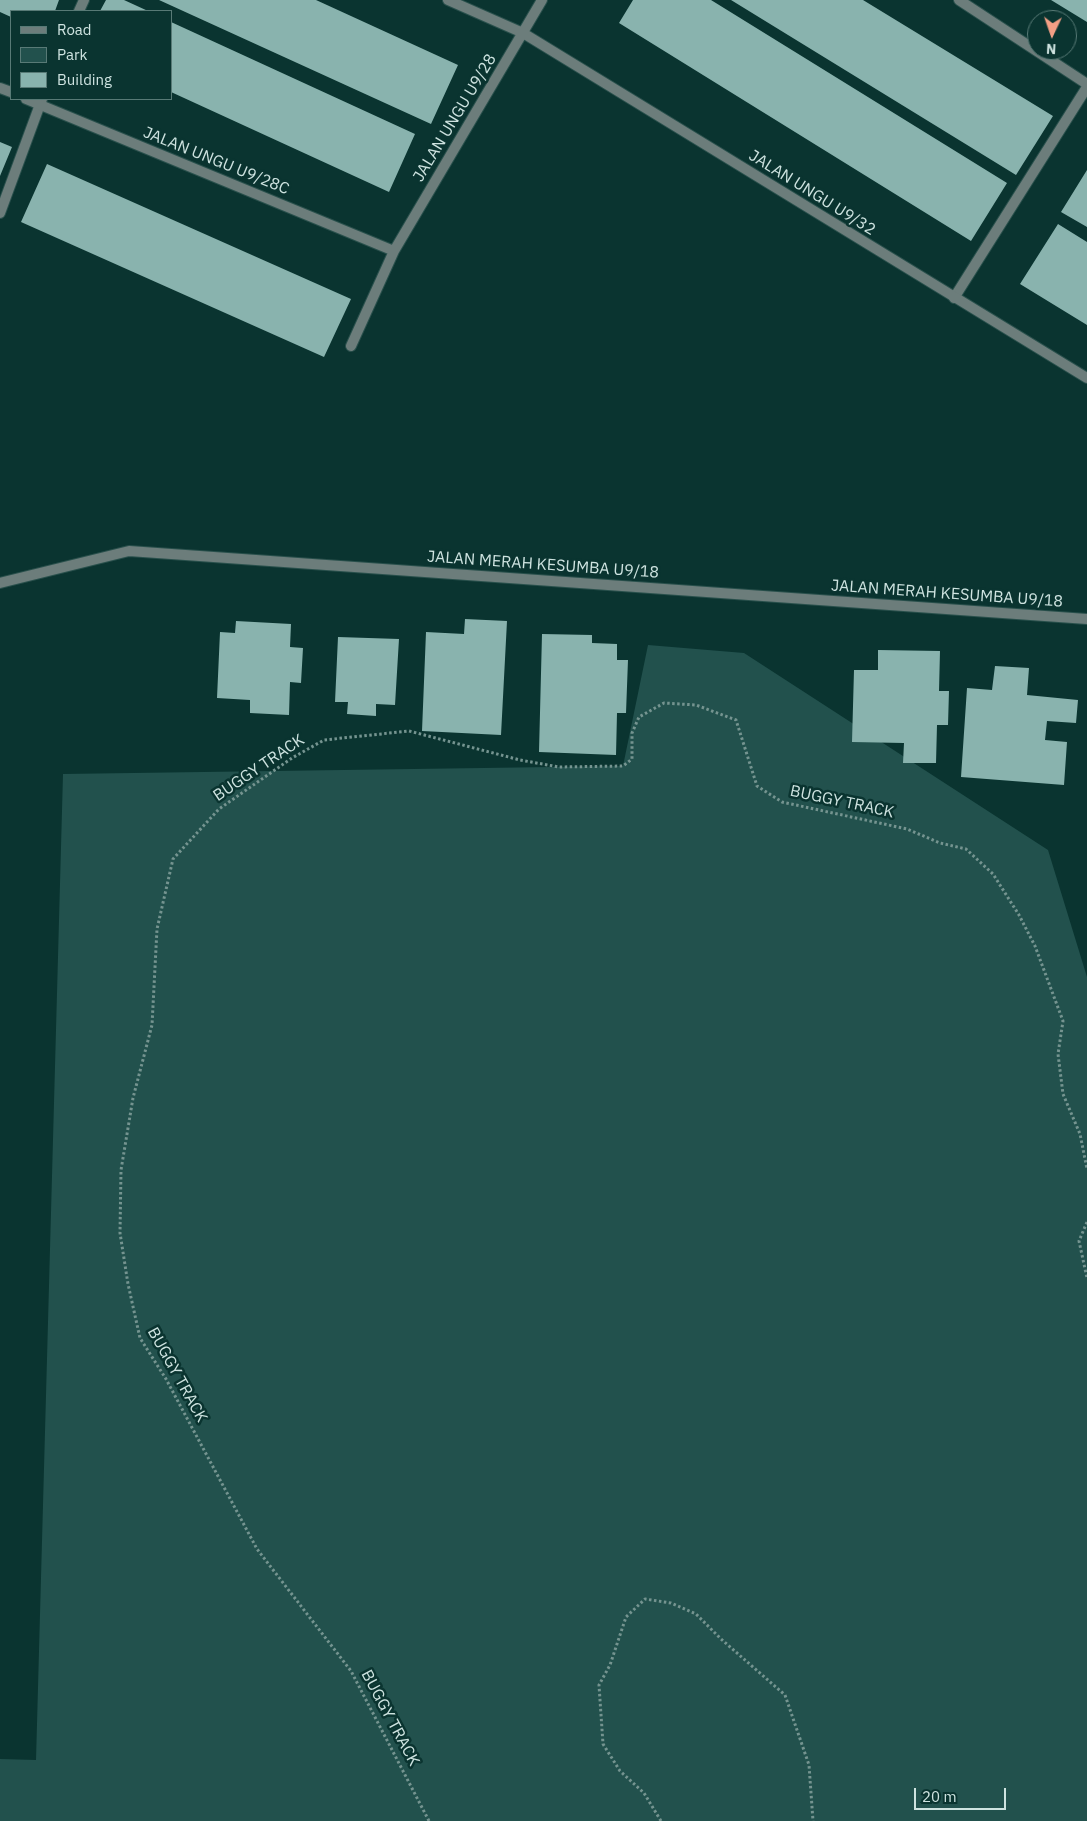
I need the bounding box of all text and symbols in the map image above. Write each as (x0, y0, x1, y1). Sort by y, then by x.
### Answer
legend (10, 10, 172, 100)
north arrow (1027, 10, 1077, 60)
text: Road (57, 20, 92, 39)
text: N (1046, 40, 1057, 58)
text: Park (57, 45, 87, 64)
street label: JALAN UNGU U9/28 (409, 51, 501, 185)
text: Building (57, 70, 112, 89)
street label: JALAN UNGU U9/28C (140, 123, 292, 199)
street label: JALAN UNGU U9/32 (745, 146, 879, 240)
street label: JALAN MERAH KESUMBA U9/18 (426, 547, 660, 583)
street label: JALAN MERAH KESUMBA U9/18 (830, 576, 1064, 612)
street label: BUGGY TRACK (210, 730, 308, 806)
street label: BUGGY TRACK (788, 782, 896, 822)
street label: BUGGY TRACK (143, 1324, 211, 1426)
street label: BUGGY TRACK (357, 1667, 423, 1769)
scale bar (917, 1778, 1010, 1810)
text: 20 m (922, 1787, 957, 1806)

